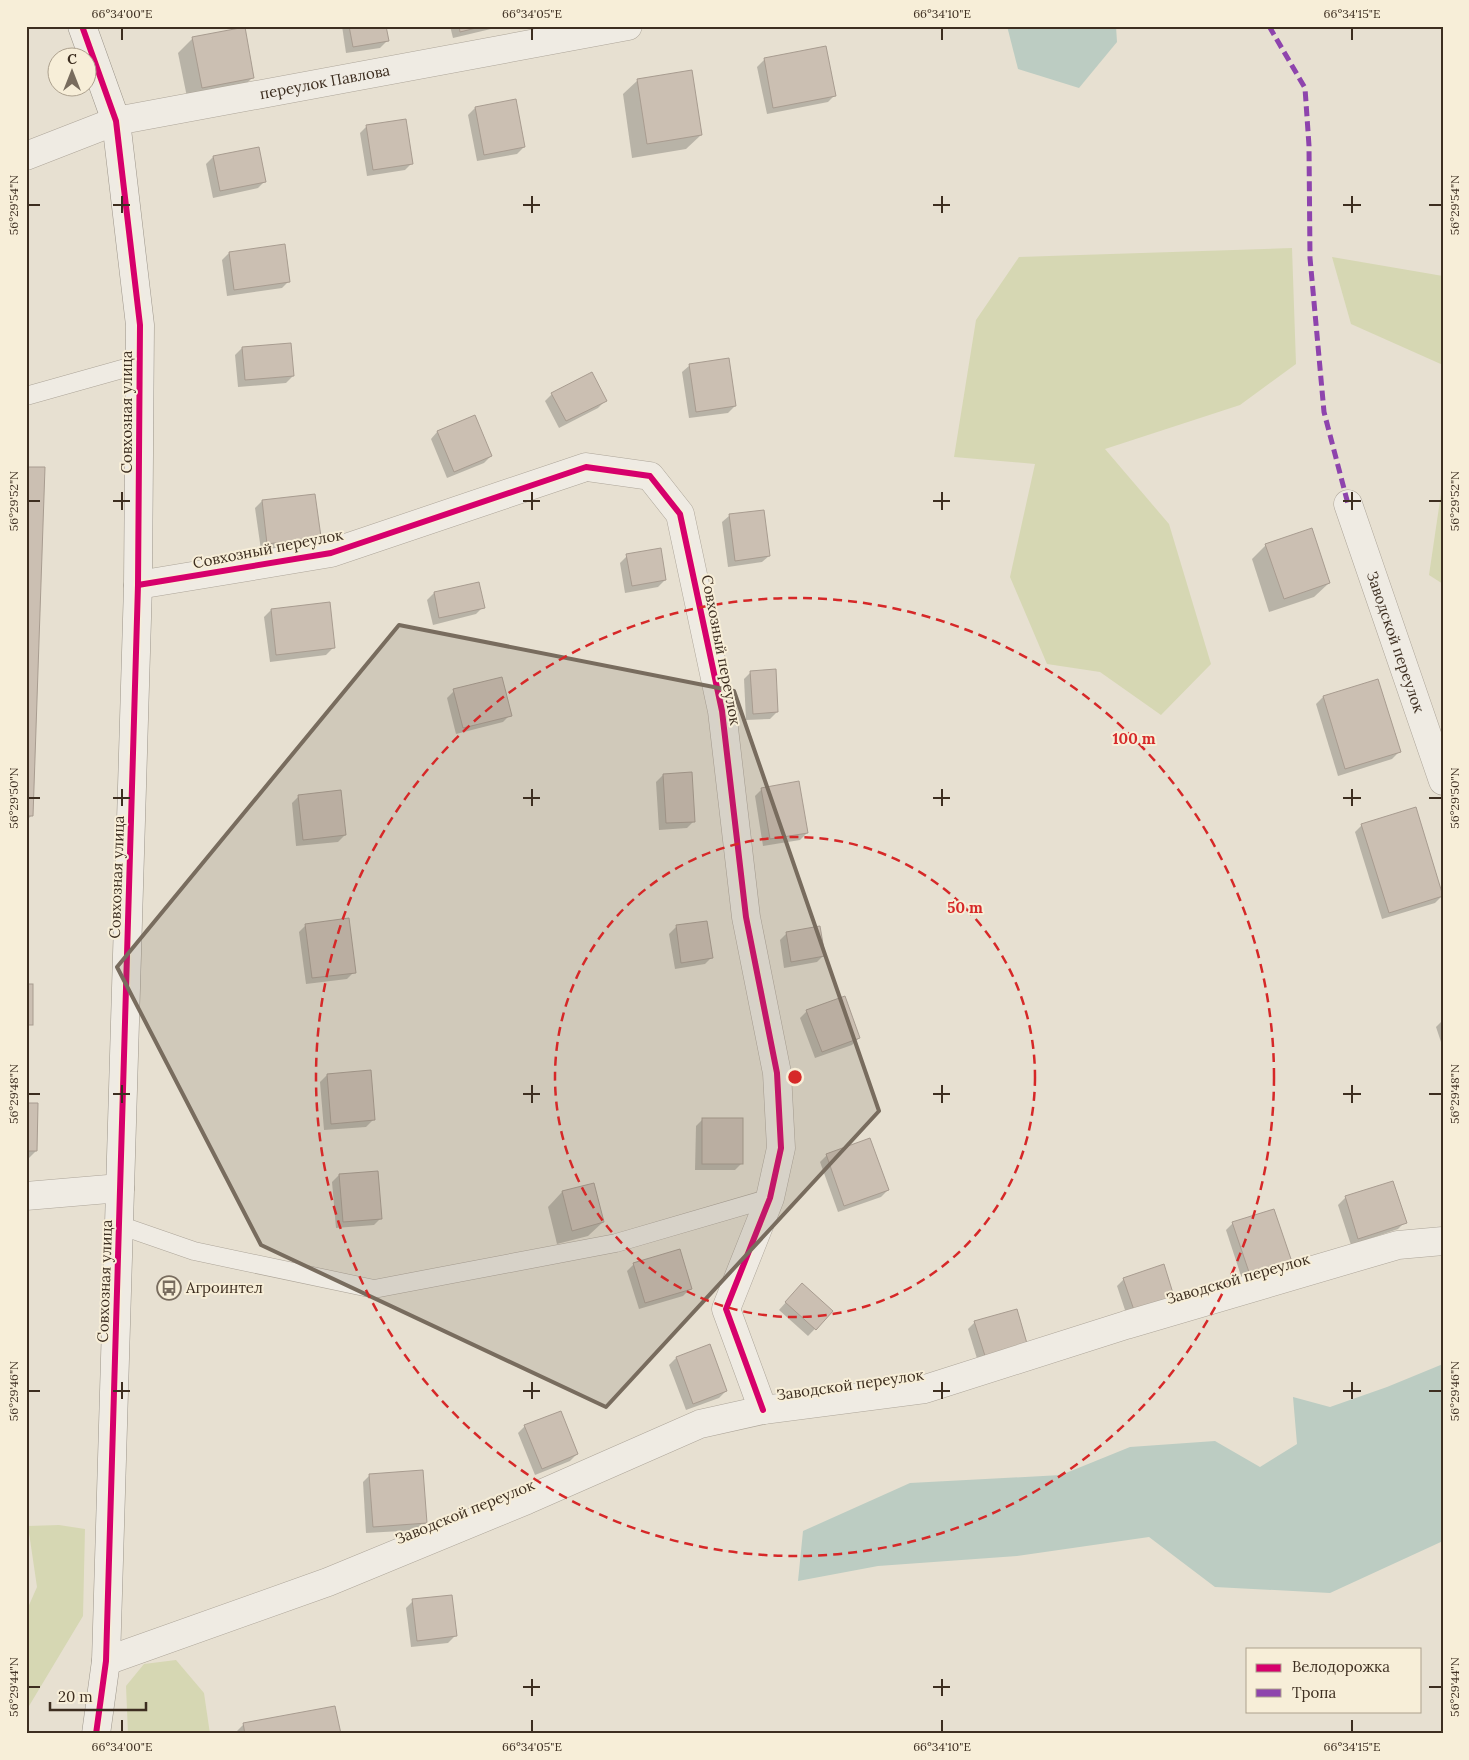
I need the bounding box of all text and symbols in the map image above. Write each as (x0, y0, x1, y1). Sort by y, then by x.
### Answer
text: 66°34'00"E (92, 6, 152, 21)
text: 66°34'05"E (502, 6, 562, 21)
text: 66°34'10"E (913, 6, 971, 21)
text: 66°34'15"E (1324, 6, 1380, 21)
north arrow (48, 48, 98, 98)
text: С (67, 50, 77, 68)
street label: переулок Павлова (258, 60, 392, 103)
text: 56°29'54"N (6, 175, 21, 235)
text: 56°29'54"N (1447, 175, 1462, 235)
street label: Совхозная улица (117, 350, 136, 474)
text: 56°29'52"N (6, 471, 21, 531)
text: 56°29'52"N (1447, 471, 1462, 531)
street label: Совхозный переулок (191, 525, 345, 572)
street label: Заводской переулок (1363, 569, 1429, 715)
street label: Совхозный переулок (698, 573, 745, 727)
text: 100 m (1113, 729, 1156, 748)
text: 56°29'50"N (6, 767, 21, 829)
text: 56°29'50"N (1447, 767, 1462, 829)
street label: Совхозная улица (105, 815, 128, 939)
text: 50 m (947, 898, 983, 917)
text: 56°29'48"N (6, 1064, 21, 1124)
text: 56°29'48"N (1447, 1064, 1462, 1124)
centre of rings (786, 1068, 804, 1086)
street label: Совхозная улица (93, 1219, 116, 1343)
street label: Заводской переулок (1164, 1249, 1312, 1308)
bus stop icon: Агроинтел (156, 1275, 182, 1301)
place label: Агроинтел (185, 1278, 263, 1297)
text: 56°29'46"N (6, 1361, 21, 1421)
text: 56°29'46"N (1447, 1361, 1462, 1421)
street label: Заводской переулок (775, 1365, 925, 1404)
street label: Заводской переулок (392, 1475, 537, 1548)
legend (1246, 1648, 1422, 1712)
text: 56°29'44"N (6, 1657, 21, 1717)
text: Велодорожка (1292, 1657, 1390, 1676)
text: 56°29'44"N (1447, 1657, 1462, 1717)
scale bar (50, 1680, 146, 1712)
text: Тропа (1292, 1683, 1337, 1702)
text: 20 m (58, 1687, 93, 1706)
text: 66°34'00"E (92, 1739, 152, 1754)
text: 66°34'05"E (502, 1739, 562, 1754)
text: 66°34'10"E (913, 1739, 971, 1754)
text: 66°34'15"E (1324, 1739, 1380, 1754)

